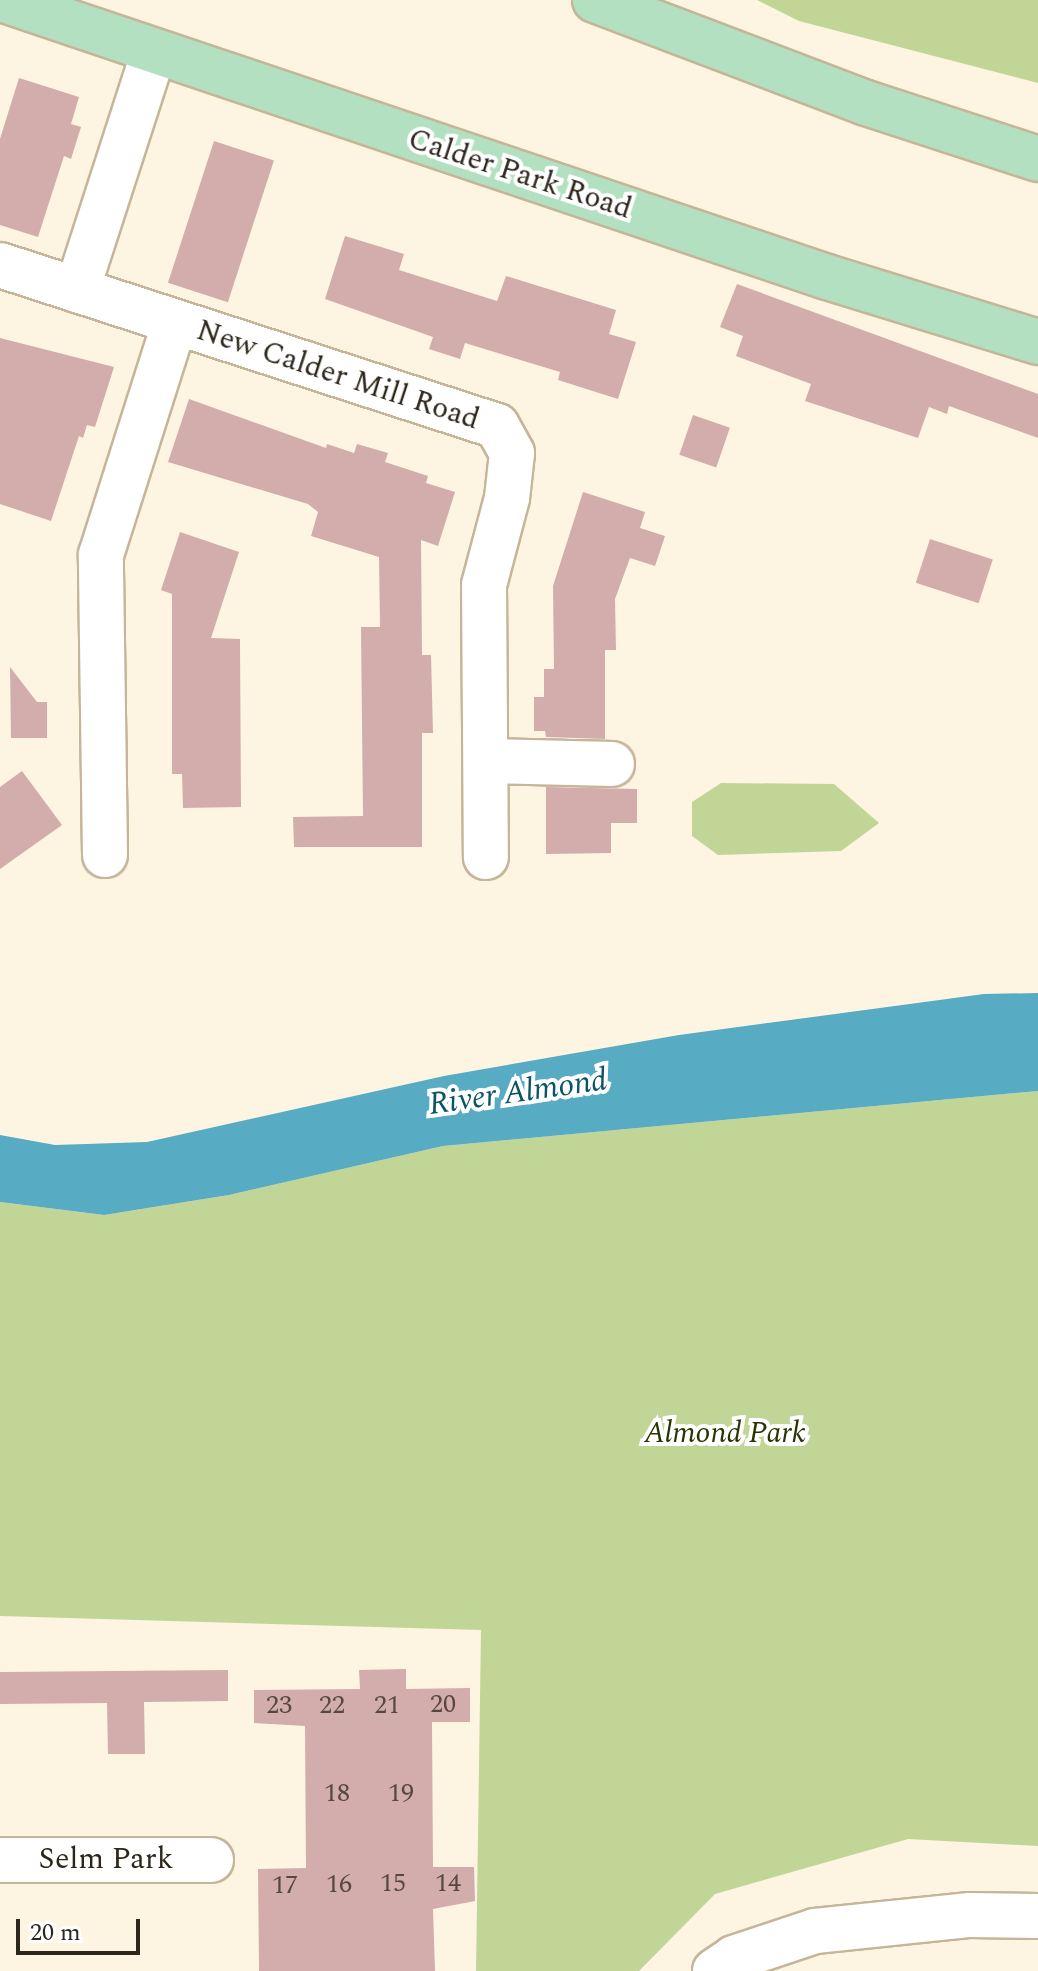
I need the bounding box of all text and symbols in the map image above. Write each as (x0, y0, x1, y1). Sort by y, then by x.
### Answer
street label: Calder Park Road (404, 121, 636, 227)
street label: New Calder Mill Road (192, 312, 484, 438)
water label: River Almond (426, 1061, 610, 1125)
park label: Almond Park (644, 1415, 806, 1451)
house number: 20 (430, 1689, 456, 1721)
house number: 23 (266, 1690, 292, 1722)
house number: 22 (319, 1690, 345, 1722)
house number: 21 (374, 1690, 400, 1722)
house number: 18 (324, 1778, 350, 1810)
house number: 19 (388, 1778, 414, 1810)
street label: Selm Park (38, 1841, 174, 1877)
house number: 15 (380, 1868, 406, 1900)
house number: 14 (435, 1868, 461, 1900)
house number: 16 (326, 1869, 352, 1901)
house number: 17 (272, 1870, 298, 1902)
scale bar (20, 1903, 144, 1953)
text: 20 m (30, 1915, 81, 1951)

